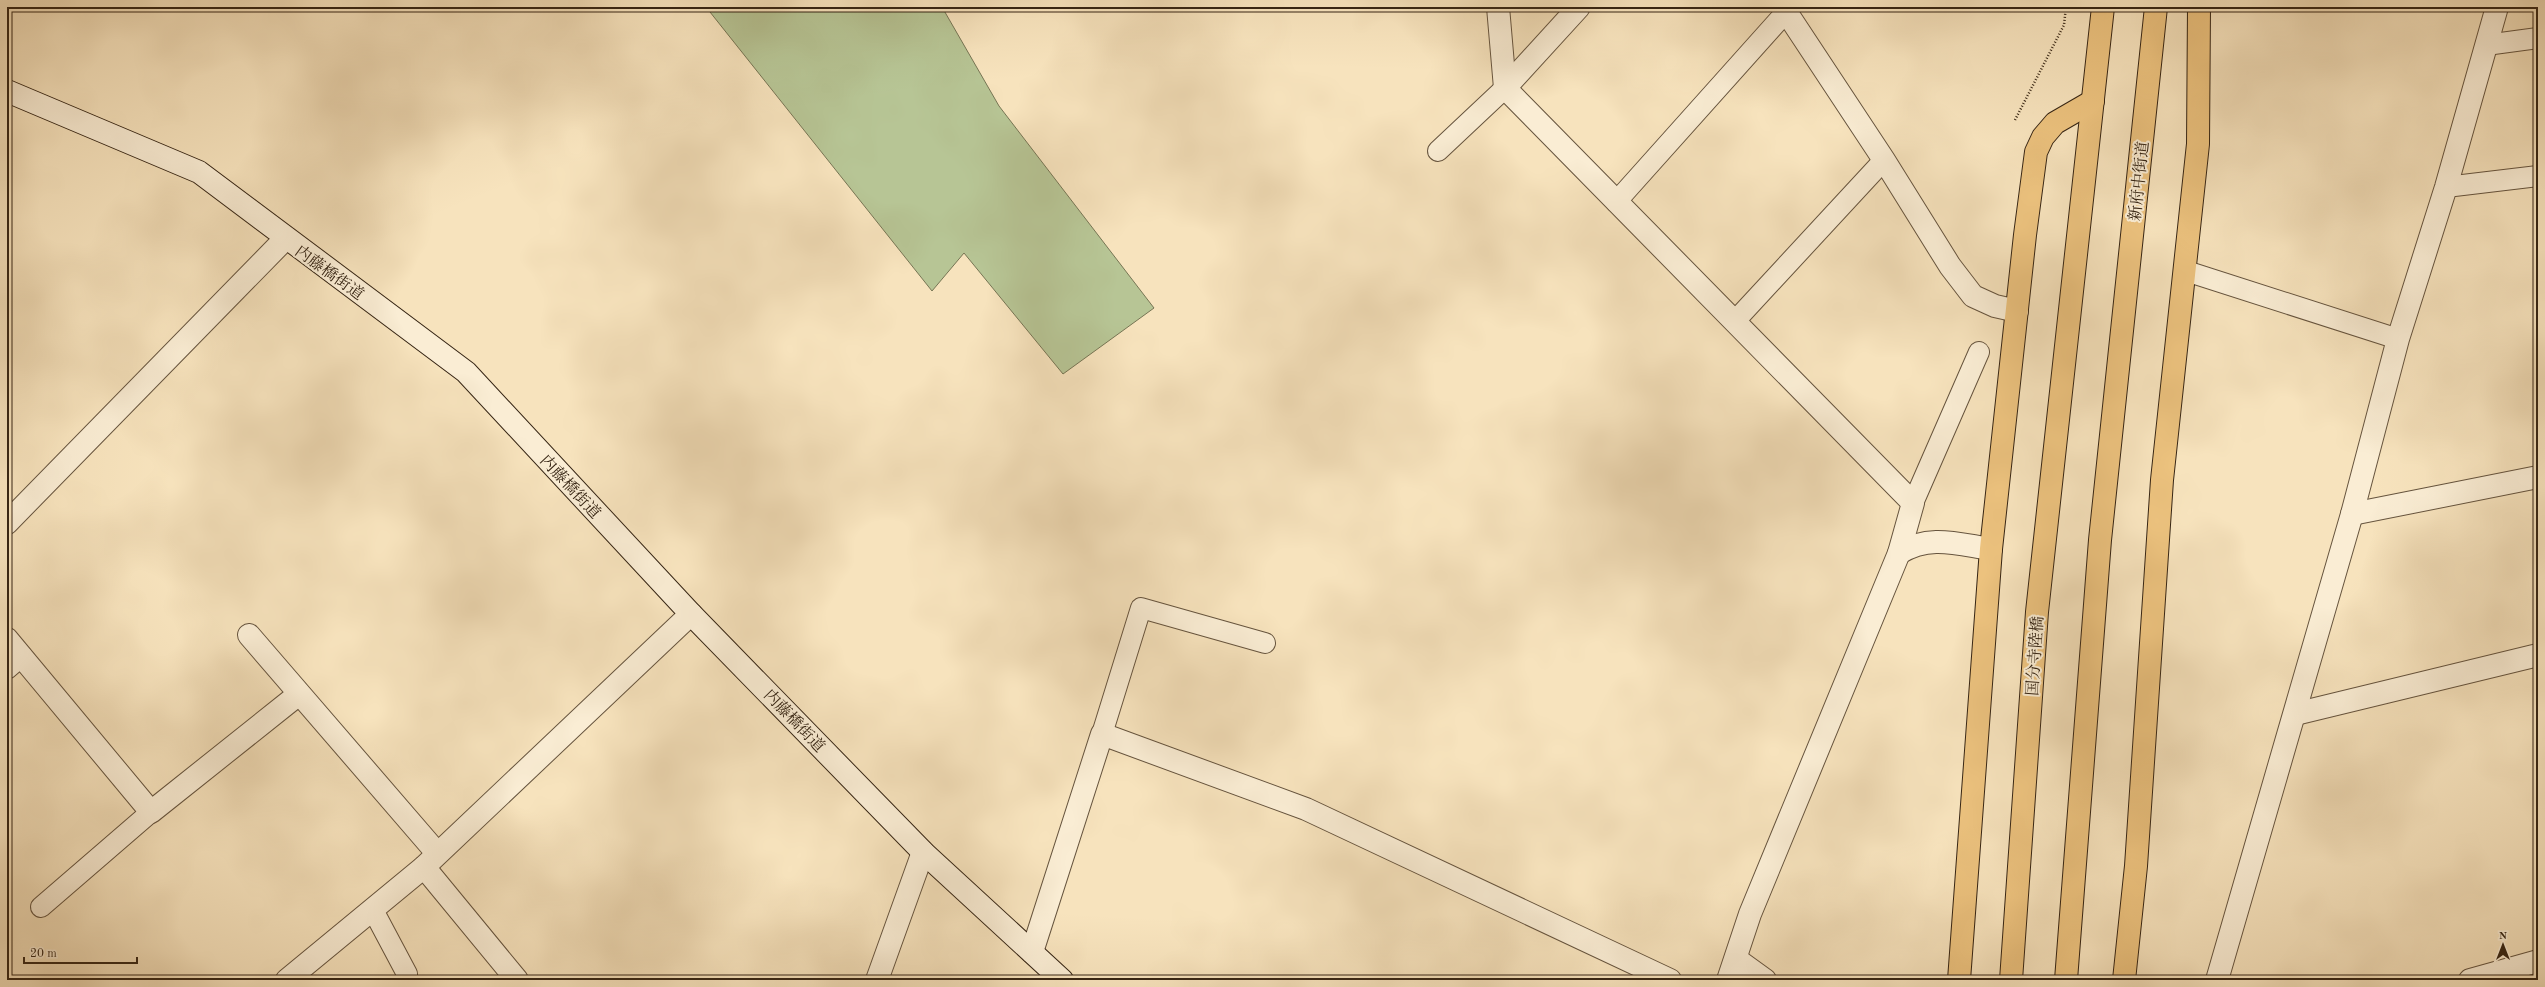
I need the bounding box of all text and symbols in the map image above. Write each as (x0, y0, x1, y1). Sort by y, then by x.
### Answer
street label: 新府中街道 (2126, 140, 2152, 222)
street label: 内藤橋街道 (292, 242, 367, 304)
street label: 内藤橋街道 (536, 451, 604, 522)
street label: 国分寺陸橋 (2023, 616, 2047, 697)
street label: 内藤橋街道 (760, 686, 829, 756)
north arrow (2483, 925, 2523, 965)
text: N (2499, 931, 2508, 942)
scale bar (24, 939, 137, 965)
text: 20 m (30, 948, 57, 960)

